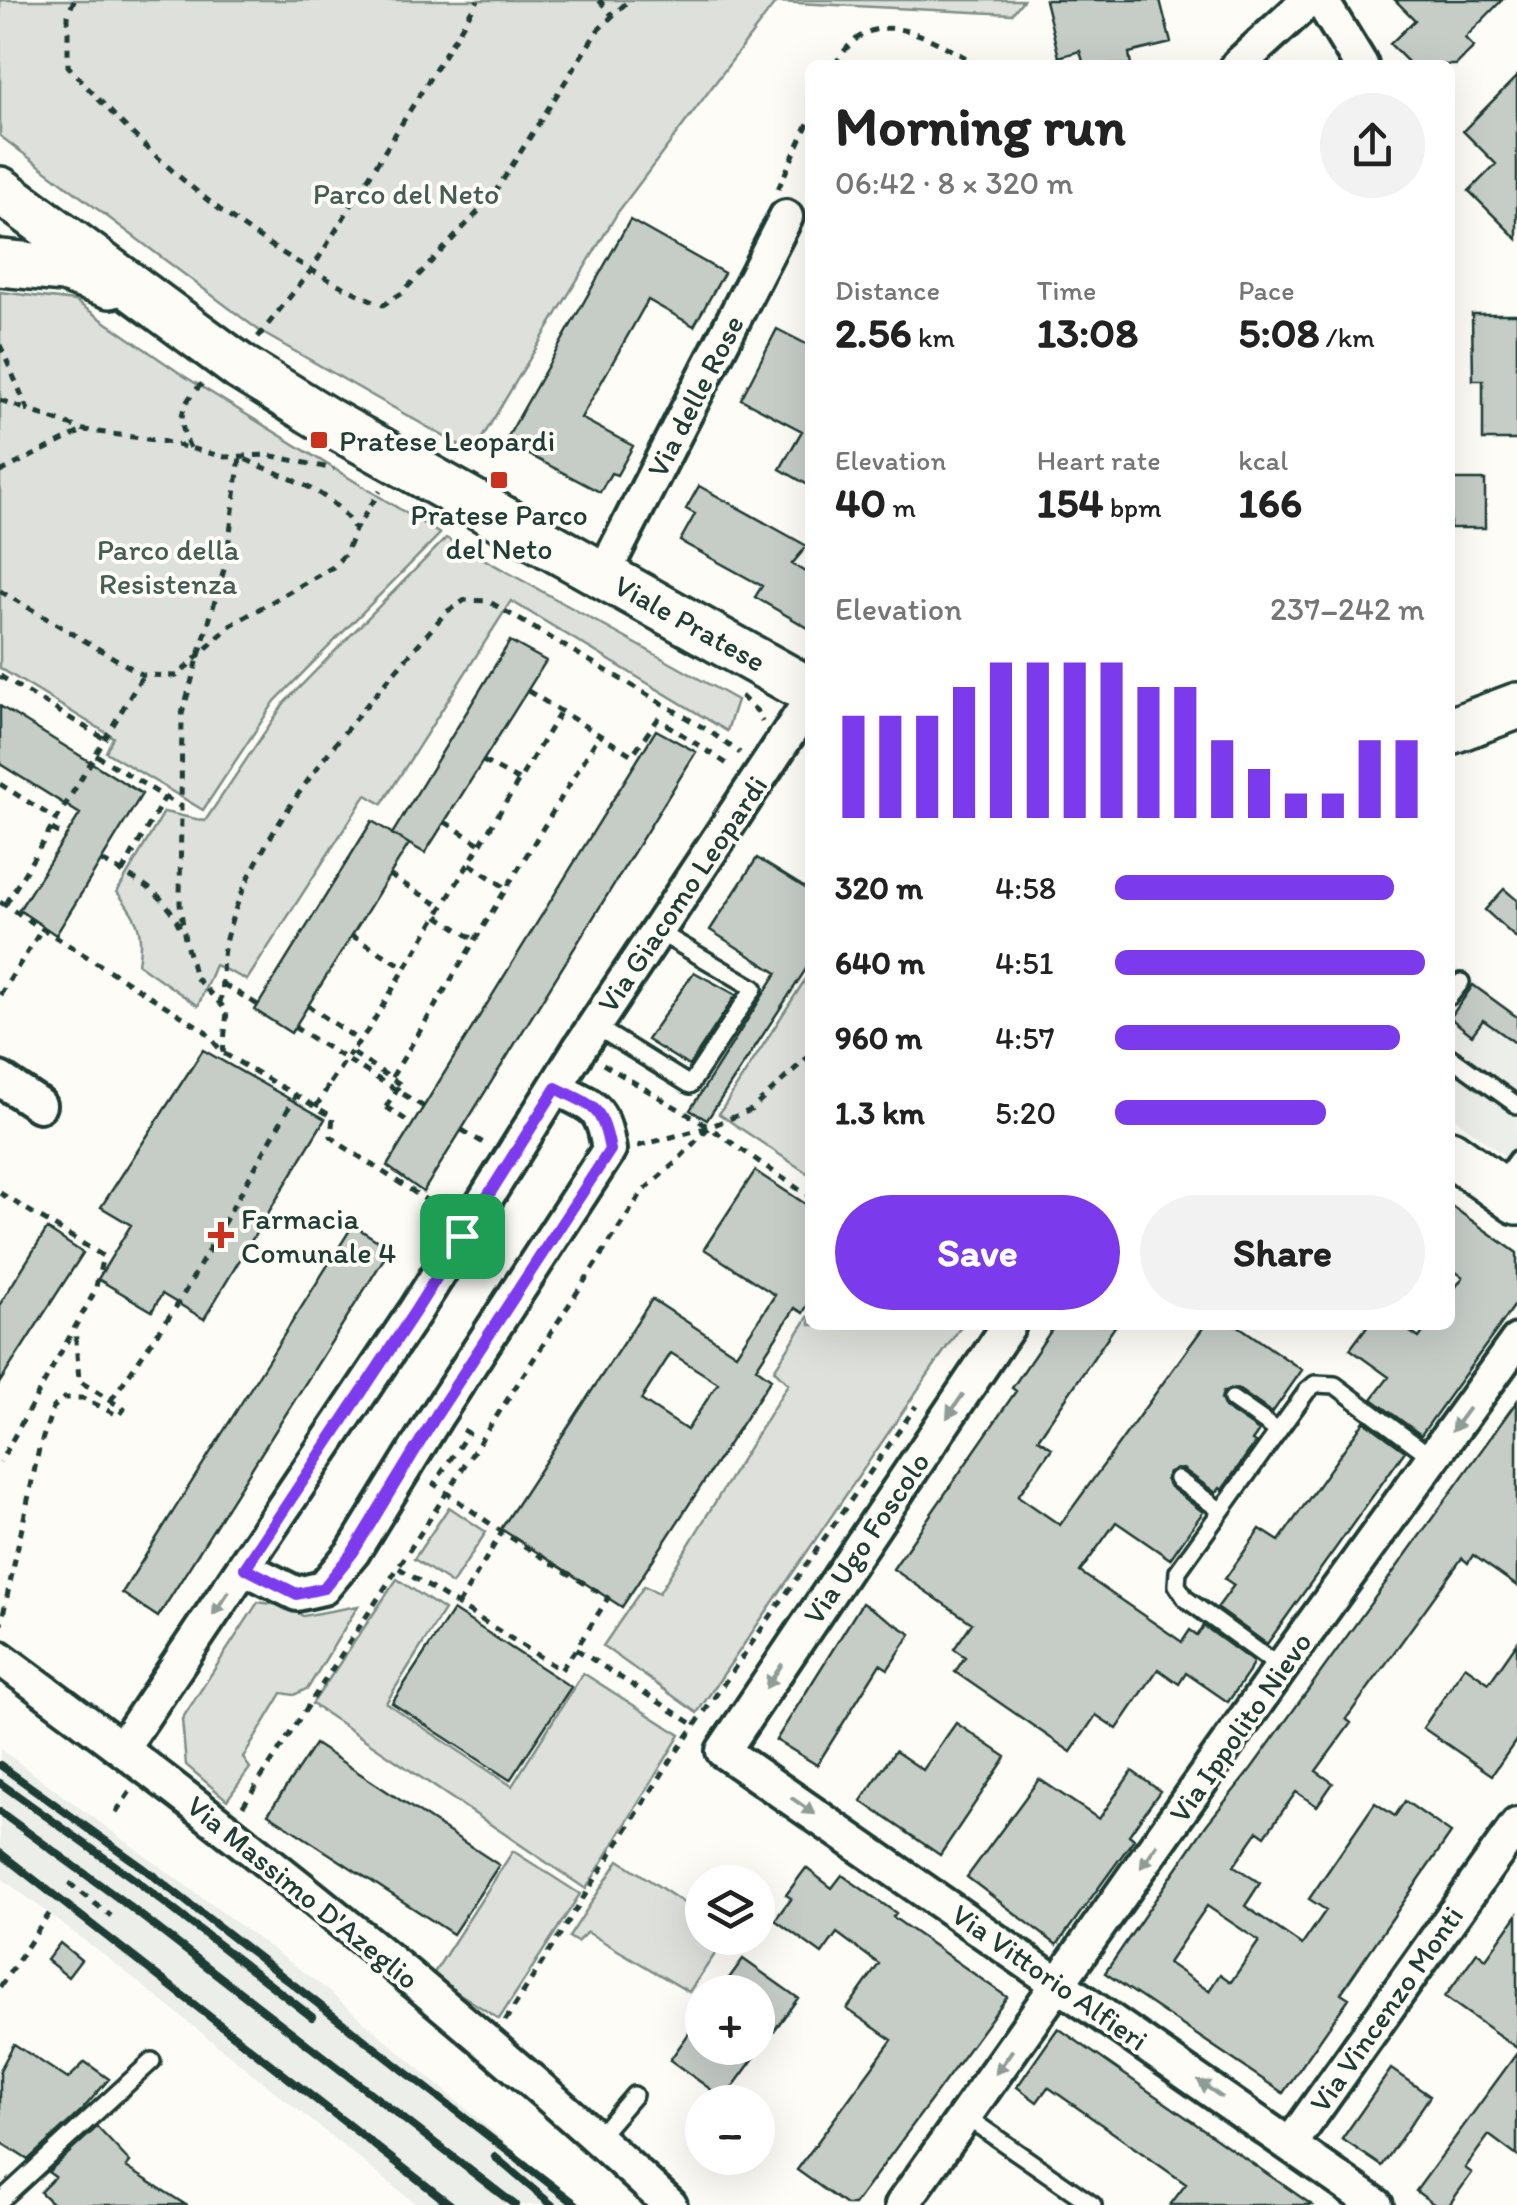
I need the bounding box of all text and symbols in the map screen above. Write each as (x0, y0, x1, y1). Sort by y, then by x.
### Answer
text: Morning run (835, 93, 1126, 159)
button: share (1320, 93, 1425, 198)
text: 06:42 · 8 × 320 m (835, 164, 1073, 202)
park label: Parco del Neto (313, 175, 499, 212)
text: Distance (835, 273, 940, 307)
text: Time (1037, 273, 1096, 307)
text: Pace (1238, 273, 1294, 307)
text: 2.56 (835, 307, 912, 358)
text: 13:08 (1037, 307, 1138, 358)
text: 5:08 (1238, 307, 1320, 358)
street label: Via delle Rose (638, 309, 752, 483)
text: km (912, 320, 955, 354)
text: /km (1320, 320, 1375, 354)
place label: Pratese Leopardi (339, 422, 555, 459)
marker: Pratese Leopardi (308, 429, 330, 451)
text: Elevation (835, 443, 946, 477)
text: Heart rate (1037, 443, 1161, 477)
text: kcal (1238, 443, 1288, 477)
marker: Pratese Parco del Neto (488, 469, 510, 491)
text: 40 (835, 477, 886, 528)
text: 154 (1037, 477, 1103, 528)
text: 166 (1238, 477, 1302, 528)
text: m (886, 490, 916, 524)
text: bpm (1103, 490, 1162, 524)
place label: Pratese Parco del Neto (410, 496, 588, 567)
park label: Parco della Resistenza (97, 531, 240, 602)
street label: Viale Pratese (608, 566, 772, 680)
text: Elevation (835, 590, 962, 628)
text: 237–242 m (1270, 590, 1425, 628)
street label: Via Giacomo Leopardi (589, 768, 775, 1020)
text: 320 m (835, 869, 923, 907)
text: 4:58 (995, 869, 1056, 907)
text: 640 m (835, 944, 925, 982)
text: 4:51 (995, 944, 1054, 982)
text: 960 m (835, 1019, 923, 1057)
text: 4:57 (995, 1019, 1055, 1057)
text: 1.3 km (835, 1094, 925, 1132)
text: 5:20 (995, 1094, 1056, 1132)
pin (420, 1194, 505, 1279)
button: Save (835, 1195, 1120, 1310)
button: Share (1140, 1195, 1425, 1310)
place label: Farmacia Comunale 4 (241, 1200, 396, 1271)
icon: arrive (435, 1209, 490, 1264)
marker: Farmacia Comunale 4 (210, 1224, 232, 1246)
one-way arrow (946, 1392, 964, 1419)
one-way arrow (1451, 1407, 1470, 1433)
street label: Via Ugo Foscolo (795, 1445, 937, 1631)
one-way arrow (213, 1589, 231, 1616)
street label: Via Ippolito Nievo (1160, 1624, 1320, 1830)
one-way arrow (765, 1663, 784, 1690)
street label: Via Massimo D'Azeglio (179, 1787, 427, 1997)
one-way arrow (789, 1796, 816, 1815)
one-way arrow (1140, 1842, 1160, 1869)
map controls (685, 1865, 775, 2175)
button: layers (685, 1865, 775, 1955)
street label: Via Vittorio Alfieri (945, 1896, 1155, 2058)
street label: Via Vincenzo Monti (1301, 1899, 1471, 2119)
button: + (685, 1975, 775, 2065)
one-way arrow (995, 2049, 1014, 2075)
one-way arrow (1197, 2079, 1223, 2099)
button: − (685, 2085, 775, 2175)

